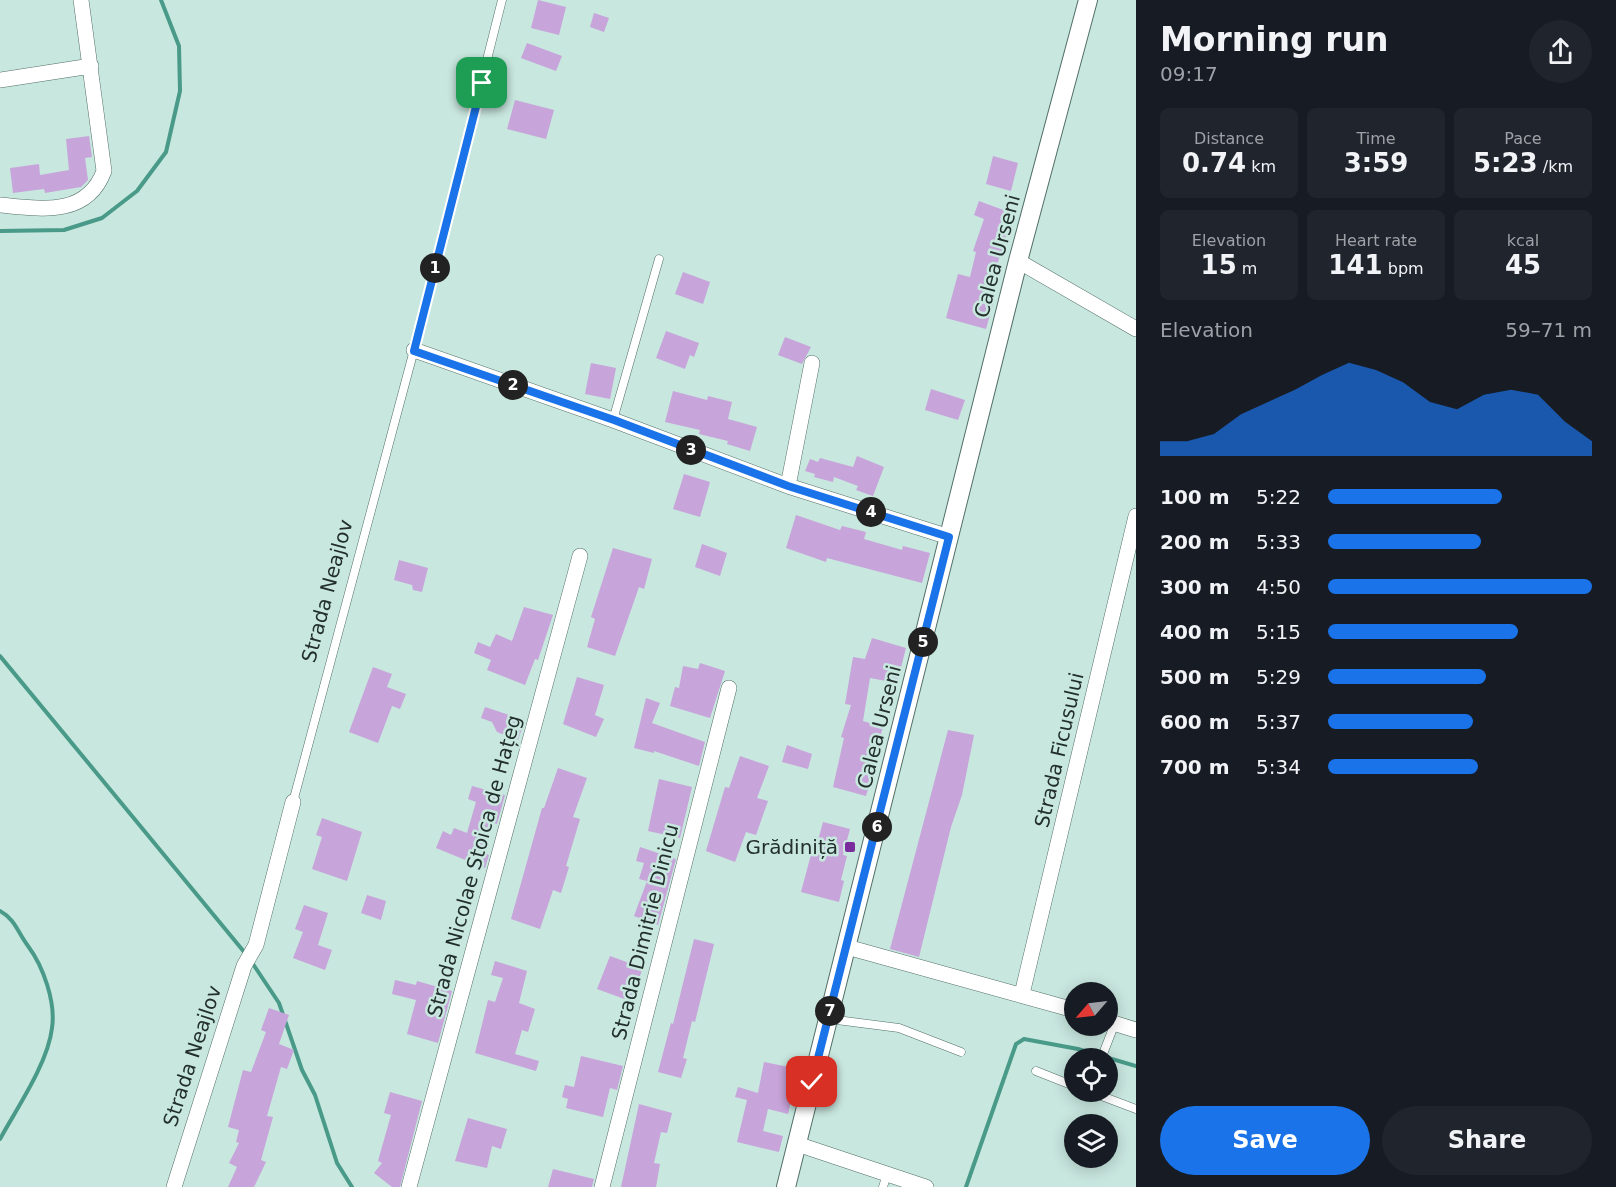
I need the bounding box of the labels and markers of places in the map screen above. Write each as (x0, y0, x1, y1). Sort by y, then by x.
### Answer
pin (456, 57, 507, 108)
pin: 1 (420, 253, 450, 283)
pin: 2 (498, 370, 528, 400)
pin: 3 (676, 435, 706, 465)
pin: 4 (856, 497, 886, 527)
pin: 5 (908, 627, 938, 657)
pin: 6 (862, 812, 892, 842)
place label: Grădiniță (745, 835, 838, 859)
marker: Grădiniță (843, 840, 857, 854)
pin: 7 (815, 996, 845, 1026)
pin (786, 1056, 837, 1107)

